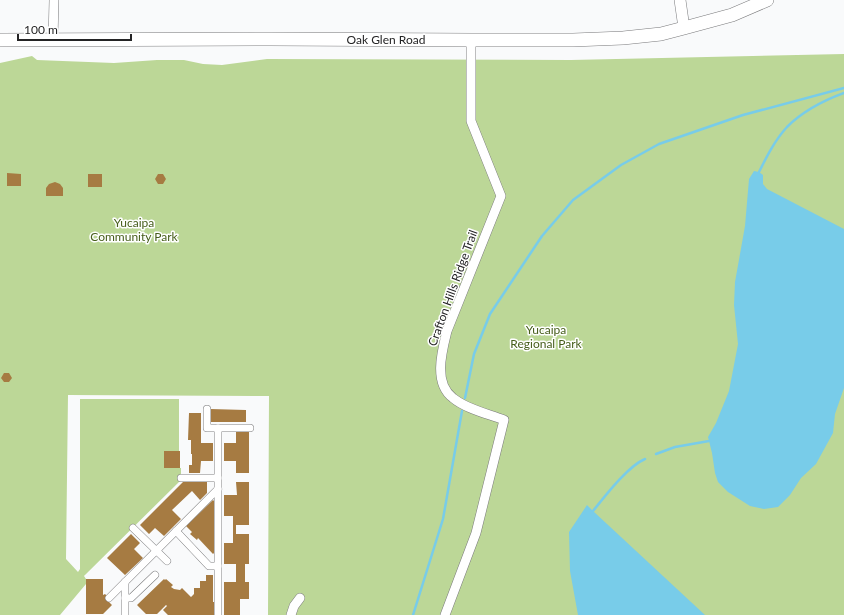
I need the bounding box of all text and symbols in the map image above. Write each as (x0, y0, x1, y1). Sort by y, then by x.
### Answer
scale bar (18, 16, 131, 42)
text: 100 m (24, 22, 58, 37)
street label: Oak Glen Road (347, 32, 425, 47)
park label: Yucaipa Community Park (90, 215, 179, 244)
street label: Crafton Hills Ridge Trail (424, 228, 481, 348)
park label: Yucaipa Regional Park (510, 322, 583, 351)

